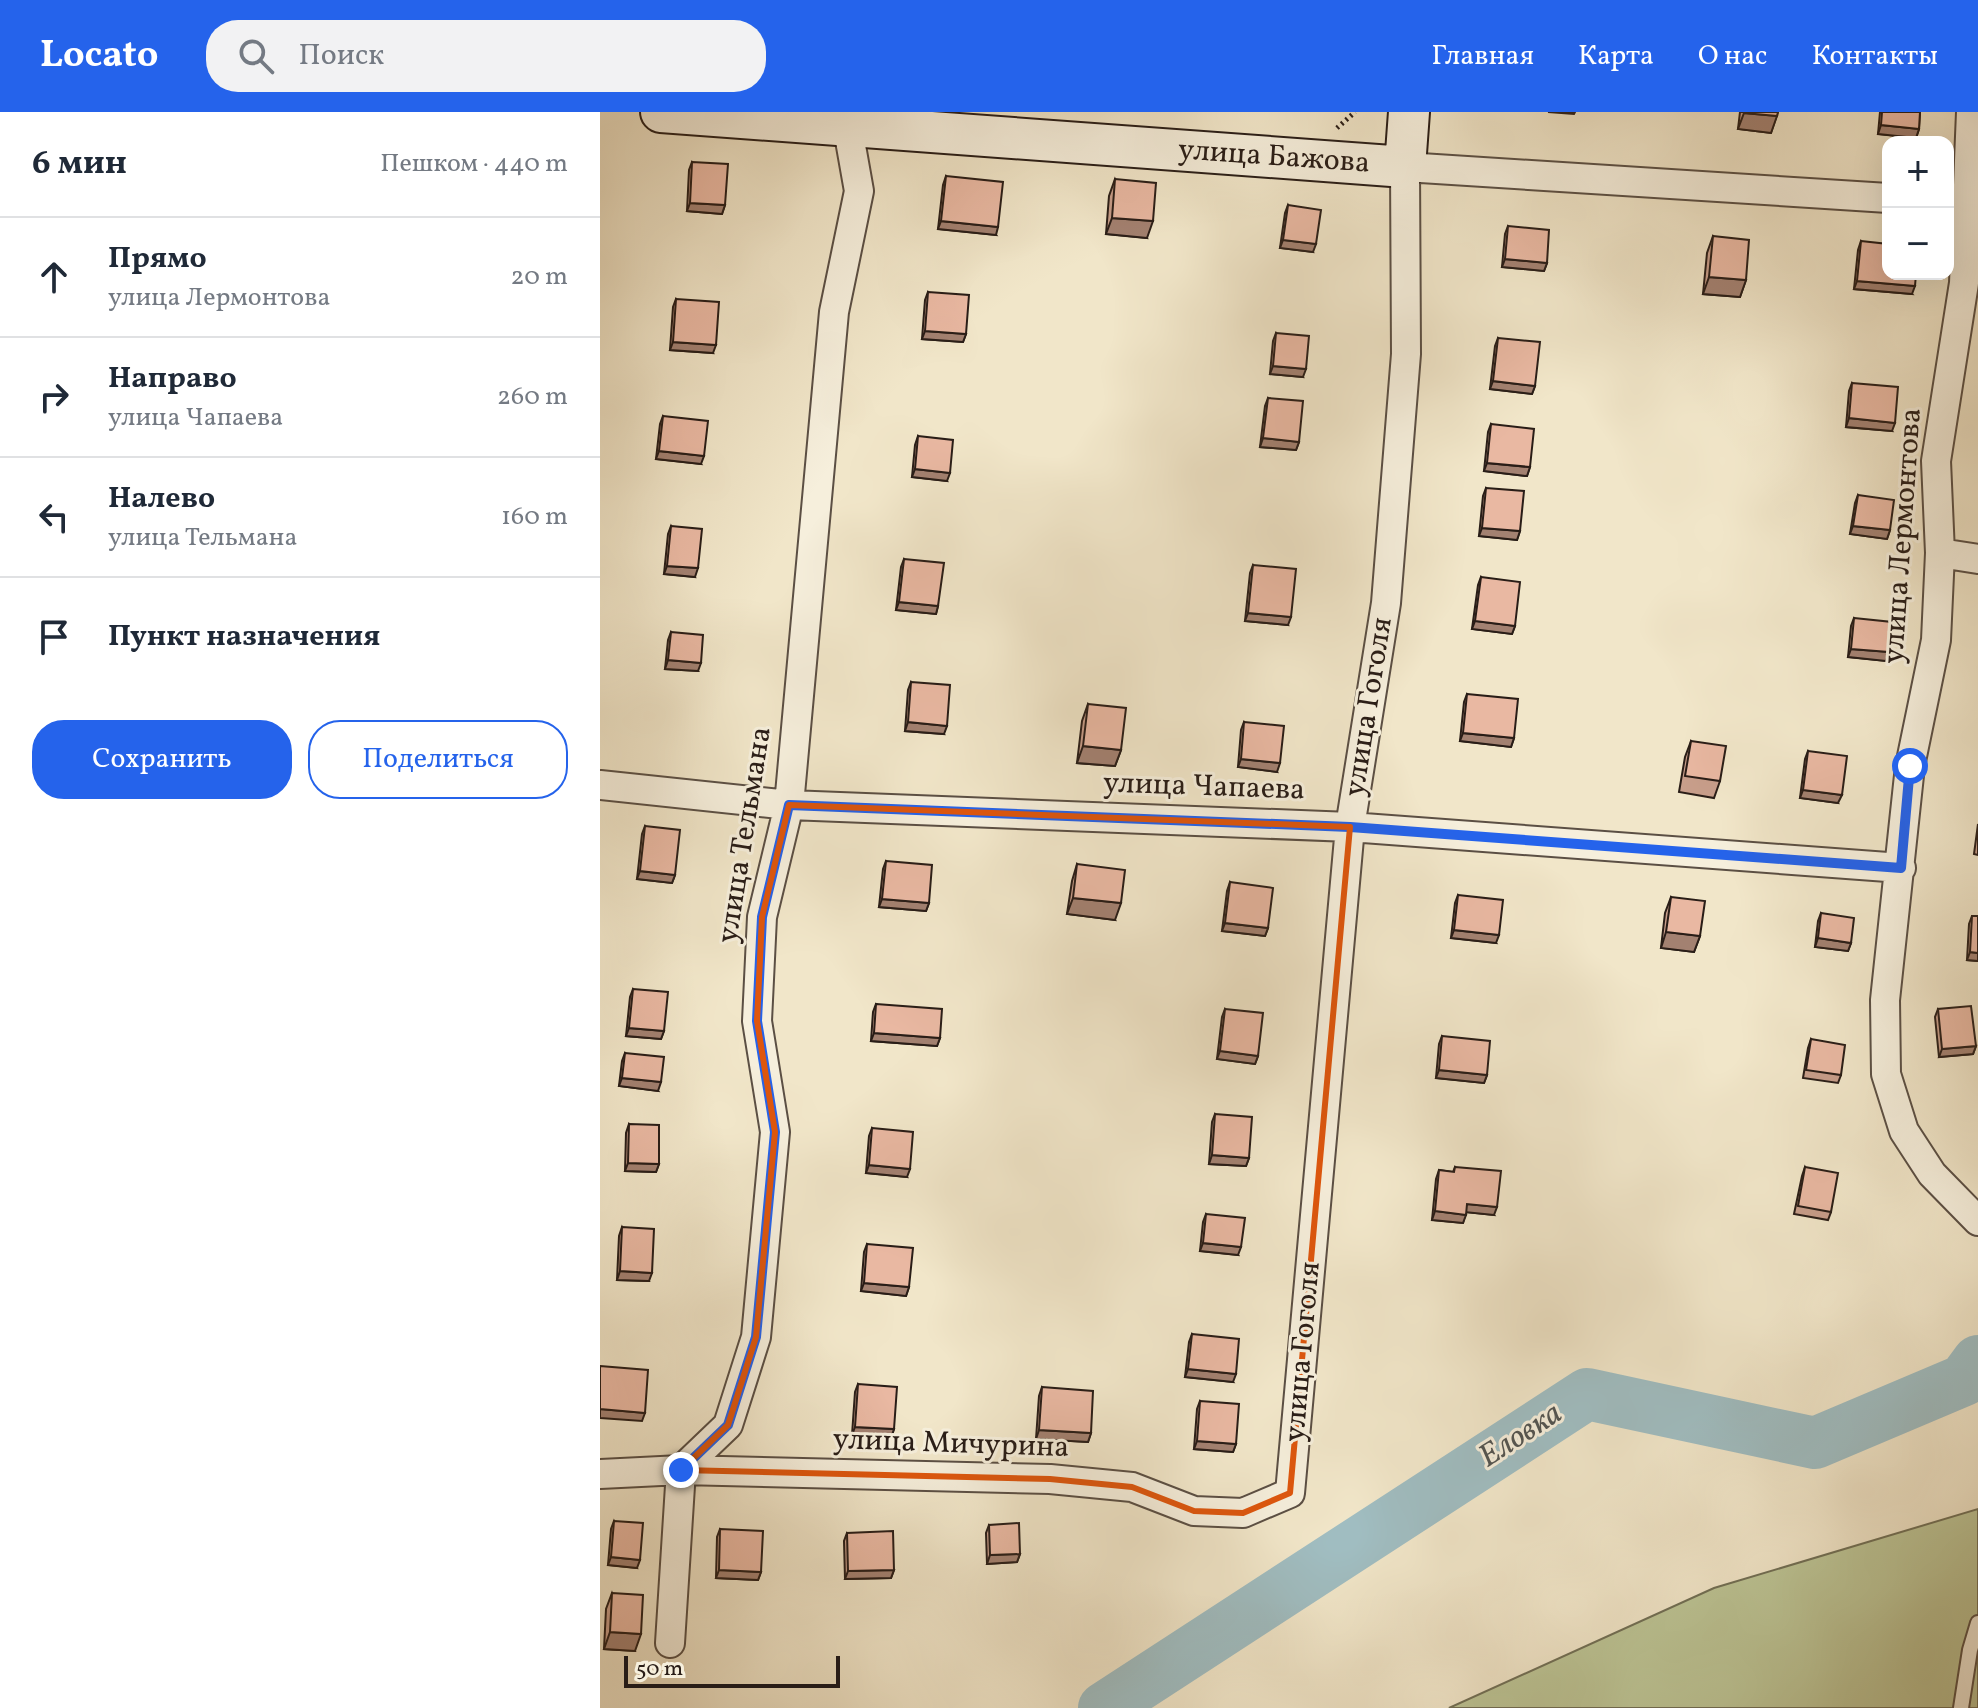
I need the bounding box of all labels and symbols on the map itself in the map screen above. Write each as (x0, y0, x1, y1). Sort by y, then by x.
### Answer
street label: улица Бажова (1177, 129, 1371, 185)
street label: улица Лермонтова (1873, 407, 1933, 665)
street label: улица Гоголя (1334, 614, 1404, 800)
street label: улица Тельмана (707, 724, 783, 946)
route start (1892, 748, 1928, 784)
street label: улица Чапаева (1102, 762, 1306, 812)
street label: улица Гоголя (1274, 1260, 1332, 1444)
water label: Еловка (1471, 1393, 1571, 1479)
street label: улица Мичурина (832, 1419, 1070, 1469)
route end (663, 1452, 699, 1488)
scale bar (624, 1652, 840, 1688)

